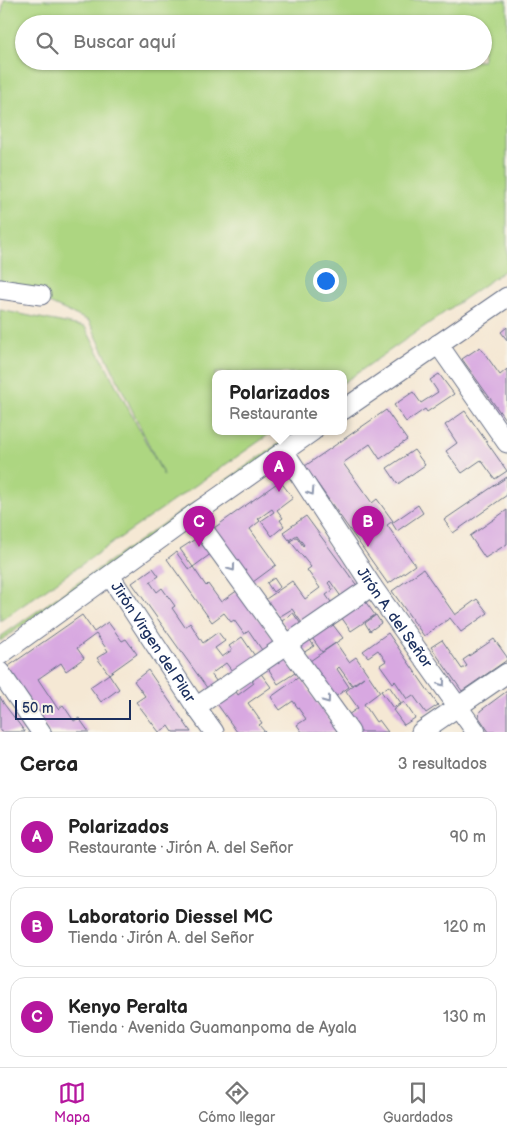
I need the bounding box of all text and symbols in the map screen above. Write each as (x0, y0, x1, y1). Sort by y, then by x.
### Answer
search box (15, 15, 492, 70)
icon: search (33, 29, 61, 57)
text: Buscar aquí (73, 31, 176, 54)
your location (313, 268, 339, 294)
popup (212, 370, 347, 435)
text: Polarizados (229, 382, 330, 405)
text: Restaurante (229, 405, 318, 424)
pin: A (263, 451, 295, 492)
one-way arrow (304, 486, 314, 495)
pin: C (183, 506, 215, 547)
pin: B (352, 506, 384, 547)
one-way arrow (226, 562, 235, 572)
street label: Jirón A. del Señor (352, 564, 437, 672)
street label: Jirón Virgen del Pilar (106, 578, 200, 707)
one-way arrow (436, 677, 445, 687)
one-way arrow (321, 694, 330, 704)
scale bar (15, 697, 131, 720)
text: 50 m (22, 700, 54, 717)
text: Cerca (20, 752, 78, 777)
text: 3 resultados (398, 755, 487, 774)
text: Polarizados (68, 816, 169, 839)
text: A (32, 828, 42, 847)
text: 90 m (450, 828, 486, 847)
text: Restaurante · Jirón A. del Señor (68, 839, 293, 858)
text: Laboratorio Diessel MC (68, 906, 273, 929)
text: B (31, 918, 43, 937)
text: 120 m (443, 918, 486, 937)
text: Tienda · Jirón A. del Señor (68, 929, 254, 948)
text: Kenyo Peralta (68, 996, 188, 1019)
text: C (31, 1008, 43, 1027)
text: 130 m (443, 1008, 486, 1027)
text: Tienda · Avenida Guamanpoma de Ayala (68, 1019, 357, 1038)
tab: Mapa (54, 1079, 90, 1126)
tab: Cómo llegar (198, 1079, 275, 1126)
tab: Guardados (383, 1079, 453, 1126)

